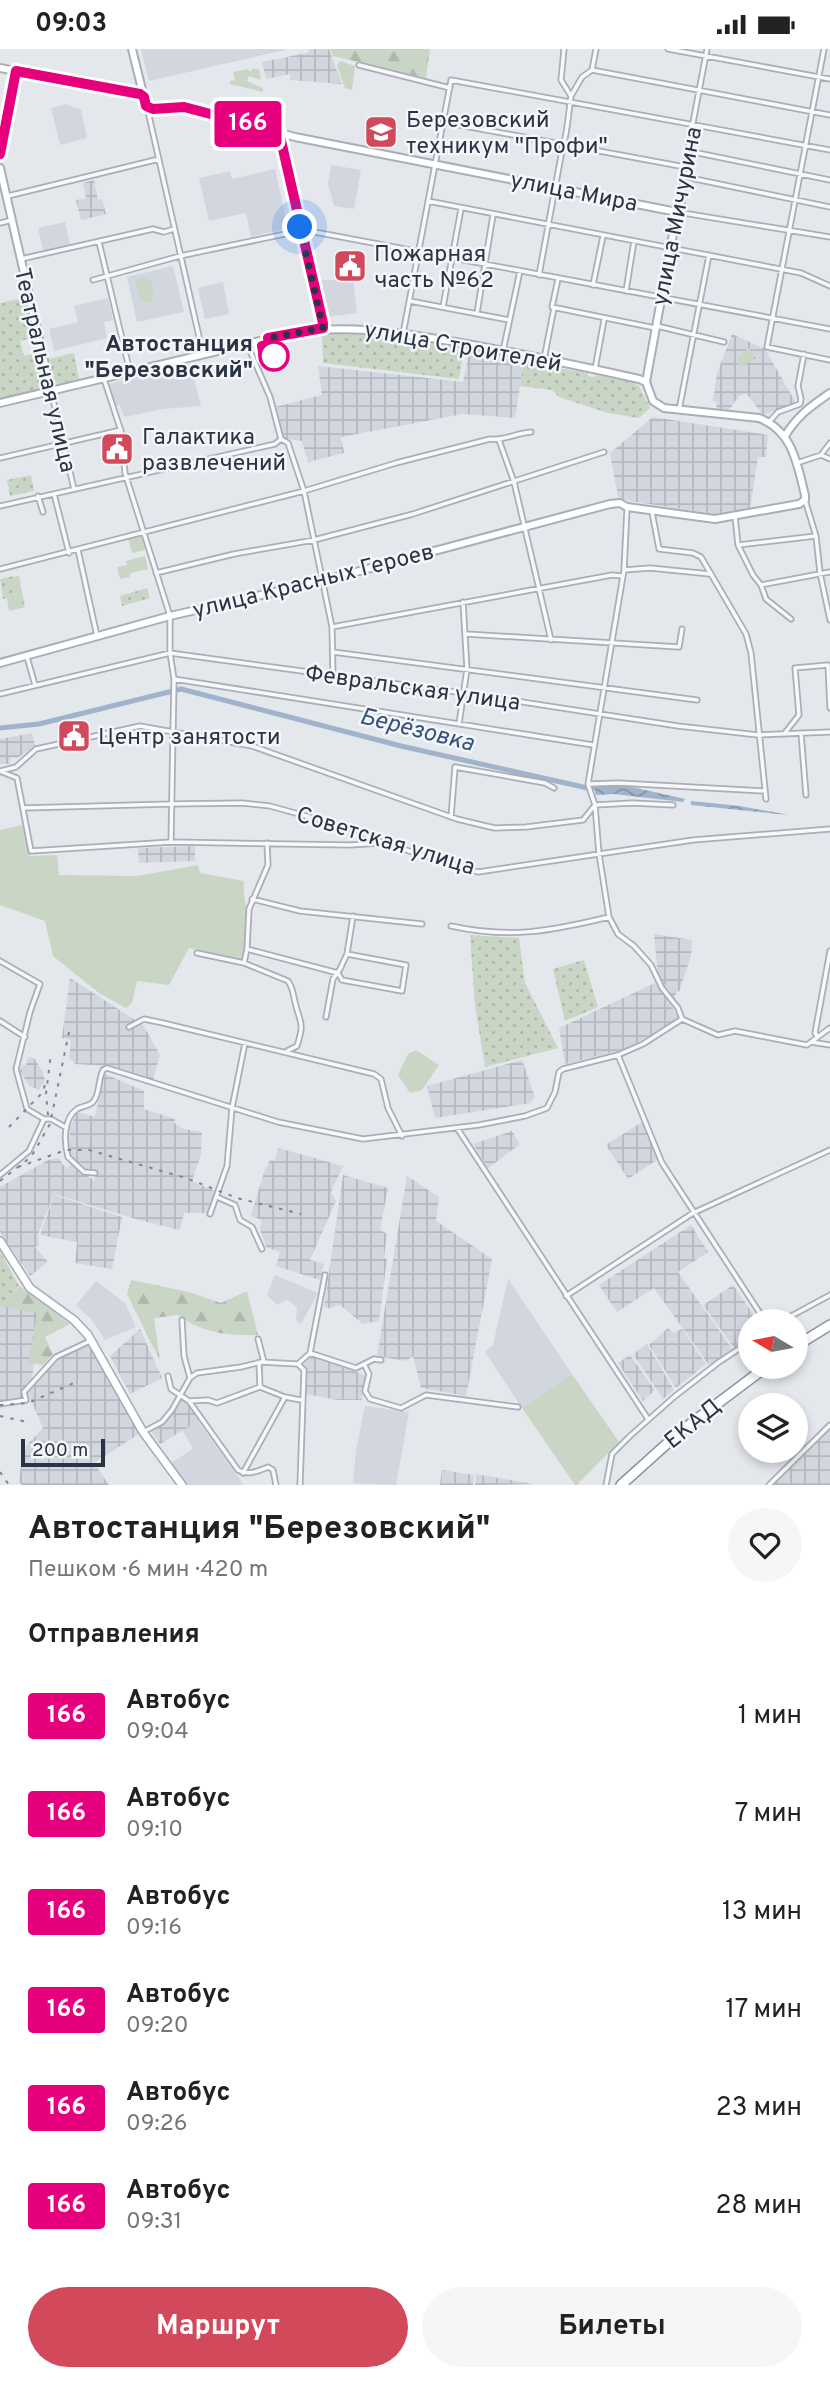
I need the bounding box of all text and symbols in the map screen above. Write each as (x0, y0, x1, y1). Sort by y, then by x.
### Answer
text: 09:03 (35, 8, 107, 41)
line badge: 166 (208, 101, 288, 147)
place label: Березовский техникум "Профи" (406, 107, 608, 162)
text: 166 (228, 109, 268, 139)
school or university icon: Березовский техникум "Профи" (362, 113, 400, 151)
street label: улица Мичурина (647, 124, 710, 308)
street label: улица Мира (507, 167, 640, 220)
your location (282, 209, 317, 244)
place label: Пожарная часть №62 (374, 241, 494, 296)
public building icon: Пожарная часть №62 (331, 247, 369, 285)
street label: Театральная улица (6, 266, 81, 476)
street label: улица Строителей (362, 317, 563, 380)
place label: Автостанция "Березовский" (85, 331, 253, 386)
marker: Автостанция "Березовский" (259, 341, 289, 371)
place label: Галактика развлечений (142, 424, 286, 479)
public building icon: Галактика развлечений (98, 430, 136, 468)
street label: улица Красных Героев (190, 538, 437, 626)
street label: Февральская улица (303, 660, 522, 719)
water label: Берёзовка (356, 702, 477, 760)
public building icon: Центр занятости (55, 717, 93, 755)
place label: Центр занятости (98, 724, 281, 753)
street label: Советская улица (292, 801, 478, 883)
north arrow (738, 1309, 808, 1379)
map controls (738, 1309, 808, 1463)
street label: ЕКАД (659, 1393, 728, 1457)
button: layers (738, 1393, 808, 1463)
scale bar (21, 1436, 105, 1468)
text: 200 m (32, 1439, 88, 1463)
button: heart (728, 1508, 802, 1582)
text: Автостанция "Березовский" (28, 1509, 490, 1551)
text: Пешком · 6 мин · 420 m (28, 1556, 268, 1585)
text: Отправления (28, 1619, 200, 1652)
text: Автобус (126, 1685, 231, 1718)
text: 1 мин (738, 1700, 802, 1733)
text: 166 (47, 1701, 86, 1731)
text: 09:04 (126, 1718, 189, 1747)
text: Автобус (126, 1783, 231, 1816)
text: 7 мин (735, 1798, 802, 1831)
text: 166 (47, 1799, 86, 1829)
text: 09:10 (126, 1816, 183, 1845)
text: Автобус (126, 1881, 231, 1914)
text: 13 мин (722, 1896, 802, 1929)
text: 166 (47, 1897, 86, 1927)
text: 09:16 (126, 1914, 182, 1943)
text: Автобус (126, 1979, 231, 2012)
text: 17 мин (725, 1994, 802, 2027)
text: 166 (47, 1995, 86, 2025)
text: 09:20 (126, 2012, 189, 2041)
text: Автобус (126, 2077, 231, 2110)
text: 23 мин (716, 2092, 802, 2125)
text: 166 (47, 2093, 86, 2123)
text: 09:26 (126, 2110, 187, 2139)
text: Автобус (126, 2175, 231, 2208)
text: 28 мин (716, 2190, 802, 2223)
text: 166 (47, 2191, 86, 2221)
text: 09:31 (126, 2208, 182, 2237)
button: Маршрут (28, 2287, 408, 2367)
button: Билеты (422, 2287, 802, 2367)

